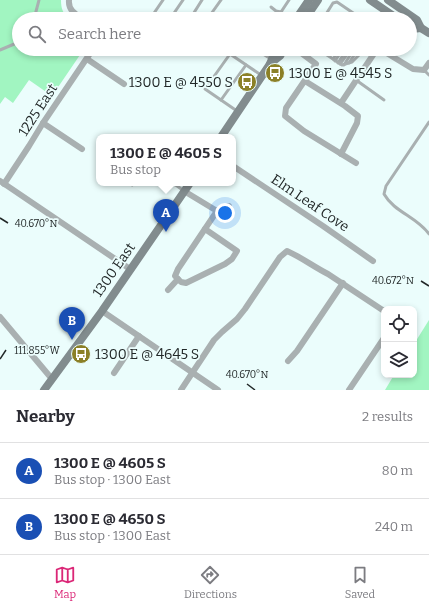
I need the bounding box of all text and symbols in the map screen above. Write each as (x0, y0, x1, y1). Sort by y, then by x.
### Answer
search box (12, 12, 417, 56)
icon: search (26, 23, 48, 45)
text: Search here (58, 25, 141, 43)
bus stop icon: 1300 E @ 4545 S (264, 62, 286, 84)
place label: 1300 E @ 4545 S (289, 65, 392, 82)
bus stop icon: 1300 E @ 4550 S (236, 71, 258, 93)
place label: 1300 E @ 4550 S (129, 74, 233, 91)
street label: 1225 East (15, 81, 61, 139)
popup (96, 134, 236, 186)
text: 1300 E @ 4605 S (110, 144, 222, 162)
text: Bus stop (110, 162, 161, 177)
street label: Elm Leaf Cove (268, 171, 352, 235)
pin: A (153, 199, 179, 232)
your location (215, 203, 235, 223)
text: 40.670°N (15, 218, 57, 230)
street label: 1300 East (89, 240, 139, 300)
text: 40.672°N (372, 275, 414, 287)
map controls (381, 306, 417, 378)
button: locate (381, 306, 417, 342)
pin: B (59, 307, 85, 340)
button: layers (381, 342, 417, 378)
bus stop icon: 1300 E @ 4645 S (70, 343, 92, 365)
text: 111.855°W (14, 345, 61, 357)
place label: 1300 E @ 4645 S (95, 346, 199, 363)
text: 40.670°N (226, 369, 268, 381)
text: Nearby (16, 406, 75, 427)
text: 2 results (362, 409, 413, 424)
text: 1300 E @ 4605 S (54, 454, 166, 472)
text: A (24, 463, 34, 478)
text: 80 m (382, 463, 413, 478)
text: Bus stop · 1300 East (54, 472, 171, 487)
text: 1300 E @ 4650 S (54, 510, 166, 528)
text: B (25, 519, 33, 534)
text: 240 m (375, 519, 413, 534)
text: Bus stop · 1300 East (54, 528, 171, 543)
tab: Map (54, 564, 76, 601)
tab: Directions (184, 564, 237, 601)
tab: Saved (345, 564, 375, 601)

